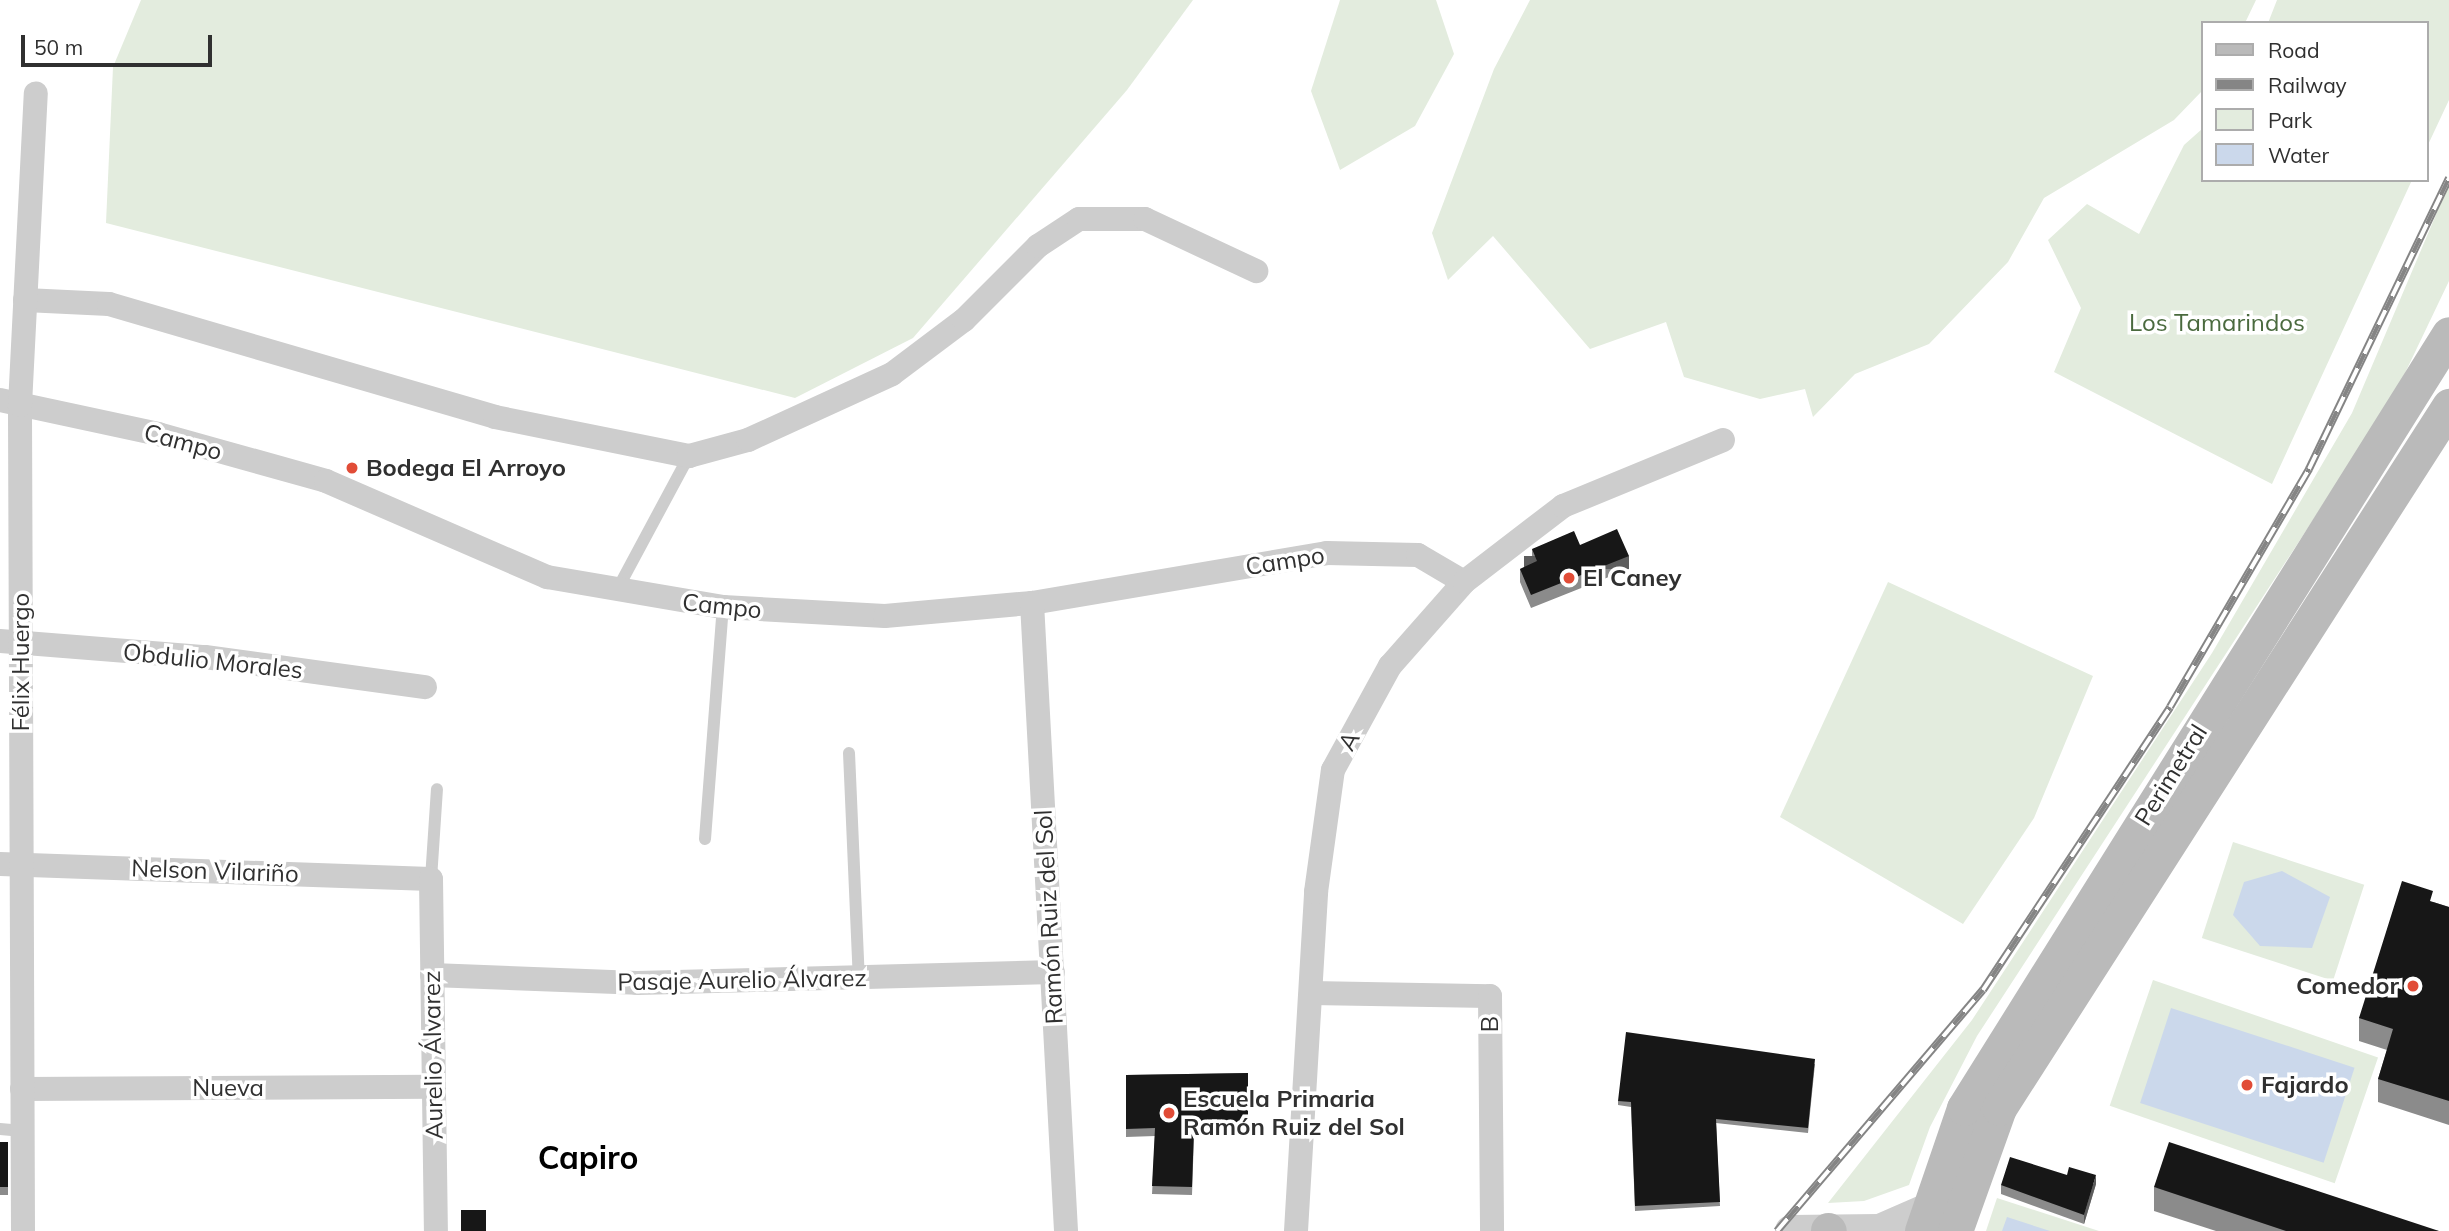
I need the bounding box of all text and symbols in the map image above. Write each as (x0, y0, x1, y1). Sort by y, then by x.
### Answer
scale bar (24, 21, 215, 65)
legend (2200, 21, 2428, 182)
text: 50 m (34, 34, 83, 60)
text: Road (2268, 37, 2319, 63)
text: Railway (2268, 72, 2347, 98)
text: Park (2268, 107, 2312, 133)
text: Water (2268, 142, 2329, 168)
park label: Los Tamarindos (2129, 309, 2305, 337)
street label: Campo (141, 418, 225, 466)
place label: Bodega El Arroyo (366, 454, 566, 482)
marker: Bodega El Arroyo (344, 460, 360, 476)
street label: Campo (1243, 541, 1327, 581)
place label: El Caney (1583, 564, 1681, 592)
marker: El Caney (1561, 570, 1577, 586)
street label: Campo (681, 588, 763, 624)
street label: Félix Huergo (7, 593, 35, 731)
street label: Obdulio Morales (122, 637, 304, 685)
street label: Perimetral (2129, 719, 2213, 831)
street label: A (1332, 726, 1366, 756)
street label: Ramón Ruiz del Sol (1029, 809, 1069, 1025)
street label: Nelson Vilariño (131, 854, 299, 888)
street label: Pasaje Aurelio Álvarez (617, 963, 867, 997)
street label: Aurelio Álvarez (417, 970, 449, 1140)
place label: Comedor (2296, 972, 2399, 1000)
marker: Comedor (2405, 978, 2421, 994)
street label: B (1476, 1016, 1504, 1032)
place label: Fajardo (2261, 1071, 2349, 1099)
street label: Nueva (192, 1074, 264, 1102)
marker: Fajardo (2239, 1077, 2255, 1093)
place label: Escuela Primaria Ramón Ruiz del Sol (1183, 1085, 1405, 1141)
marker: Escuela Primaria Ramón Ruiz del Sol (1161, 1105, 1177, 1121)
district label: Capiro (538, 1138, 638, 1176)

